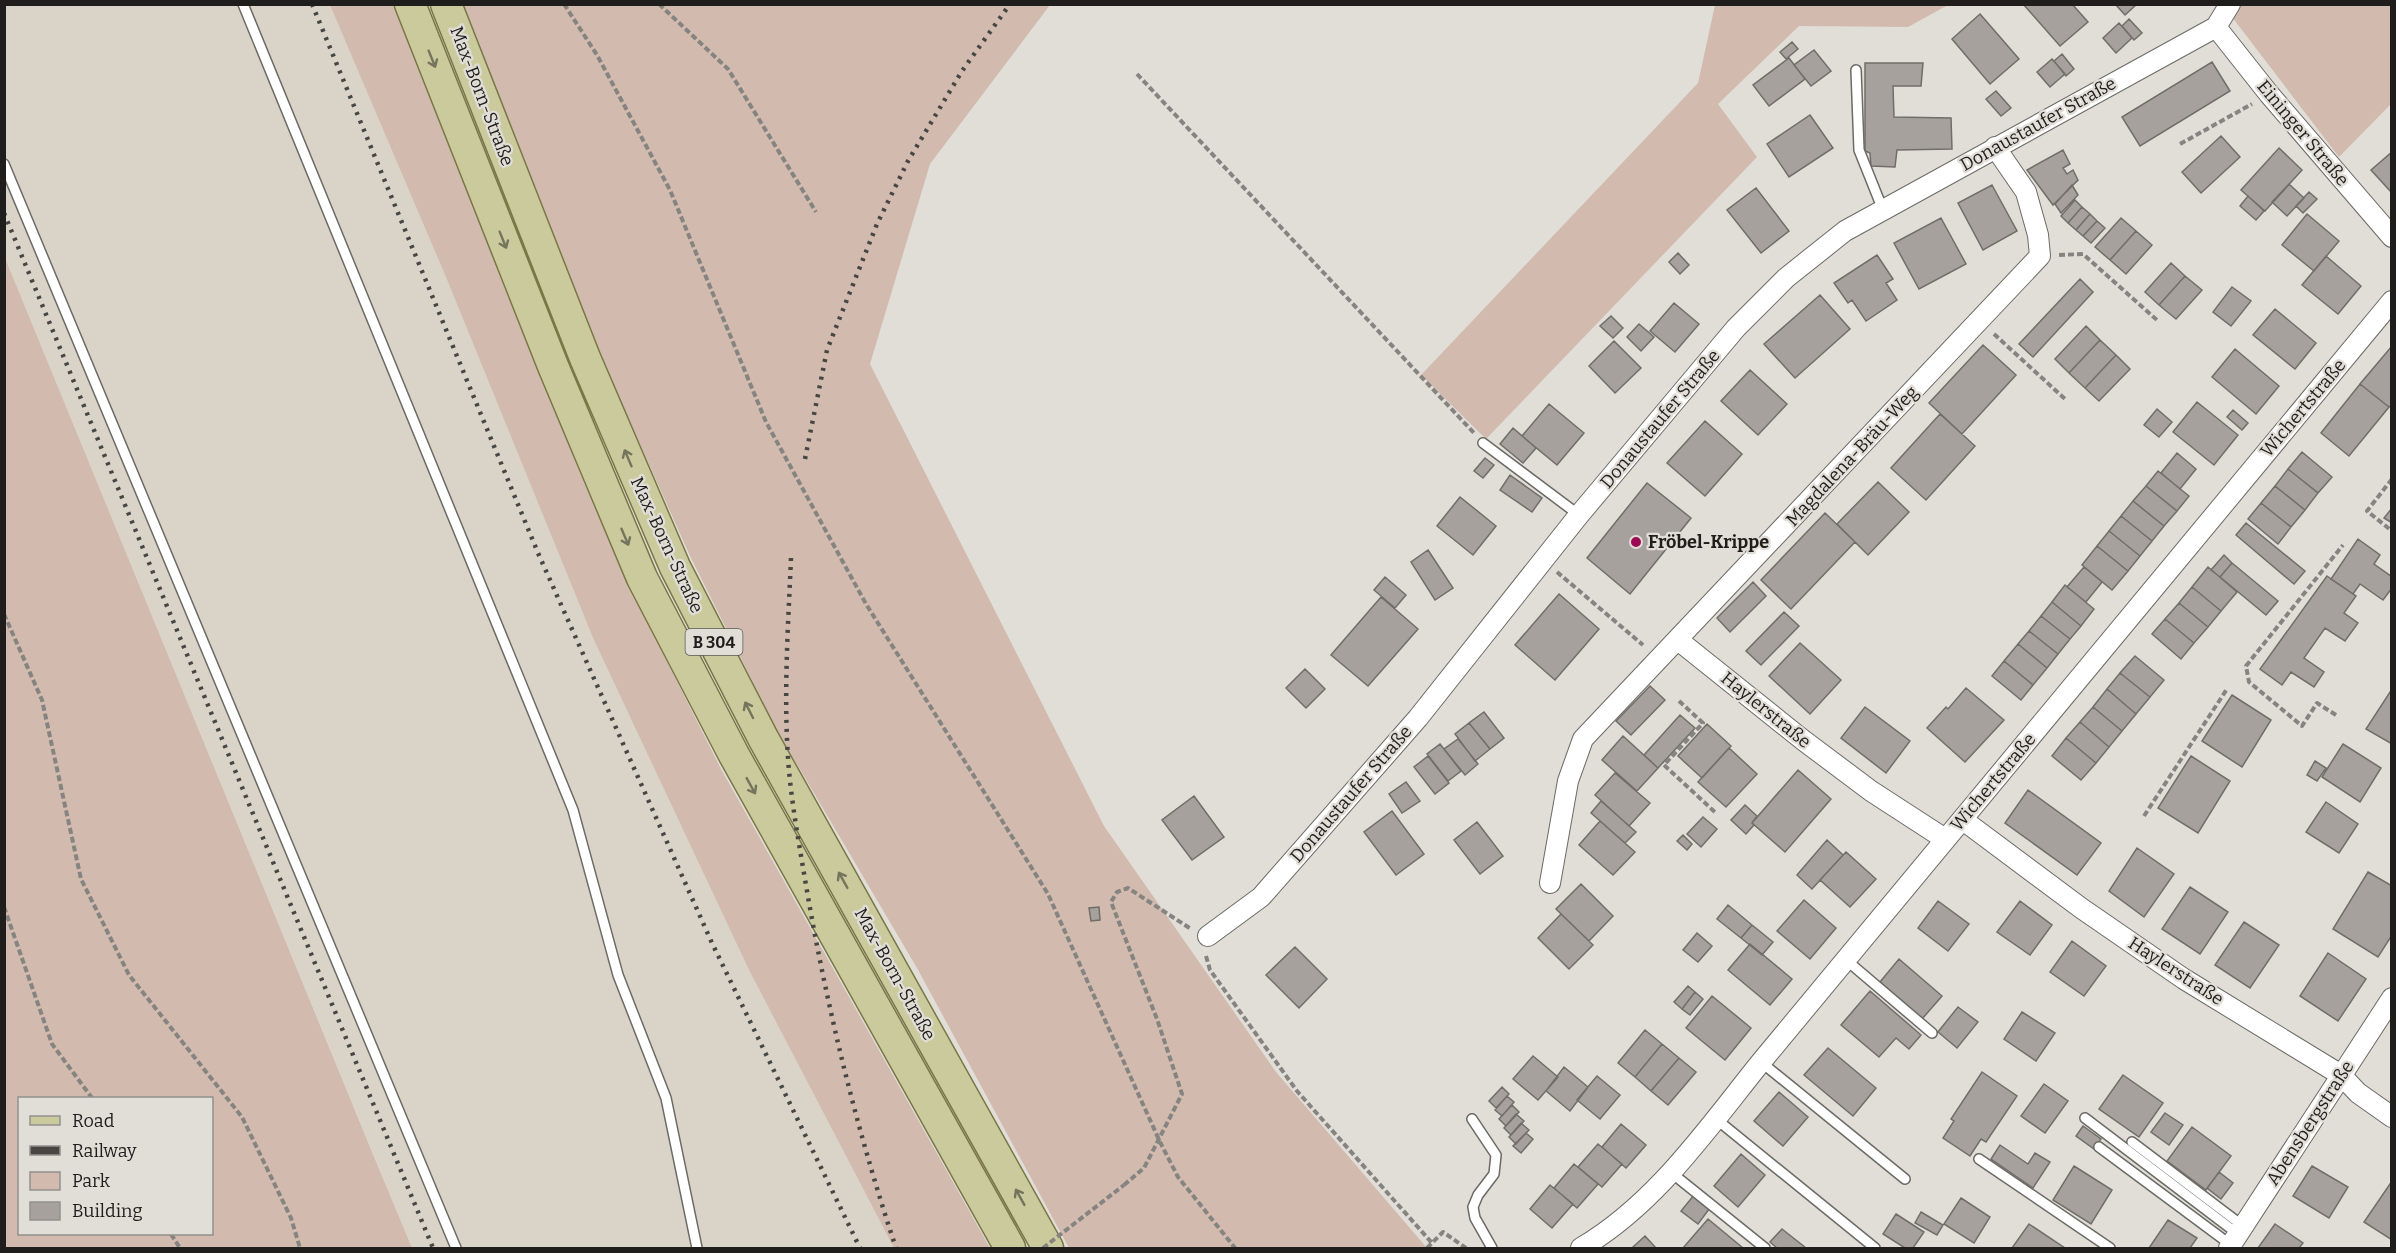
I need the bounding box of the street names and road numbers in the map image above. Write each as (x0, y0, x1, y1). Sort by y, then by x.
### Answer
street label: Max-Born-Straße (445, 23, 519, 169)
street label: Donaustaufer Straße (1956, 72, 2120, 176)
street label: Eininger Straße (2252, 76, 2354, 190)
street label: Donaustaufer Straße (1595, 345, 1725, 493)
street label: Wichertstraße (2256, 355, 2350, 461)
street label: Magdalena-Bräu-Weg (1781, 381, 1923, 531)
street label: Max-Born-Straße (626, 473, 708, 617)
road number: B 304 (686, 629, 742, 655)
street label: Haylerstraße (1717, 667, 1815, 753)
street label: Donaustaufer Straße (1285, 721, 1417, 867)
street label: Wichertstraße (1946, 729, 2040, 835)
street label: Max-Born-Straße (850, 904, 940, 1044)
street label: Haylerstraße (2124, 932, 2228, 1010)
street label: Abensbergstraße (2261, 1057, 2359, 1189)

